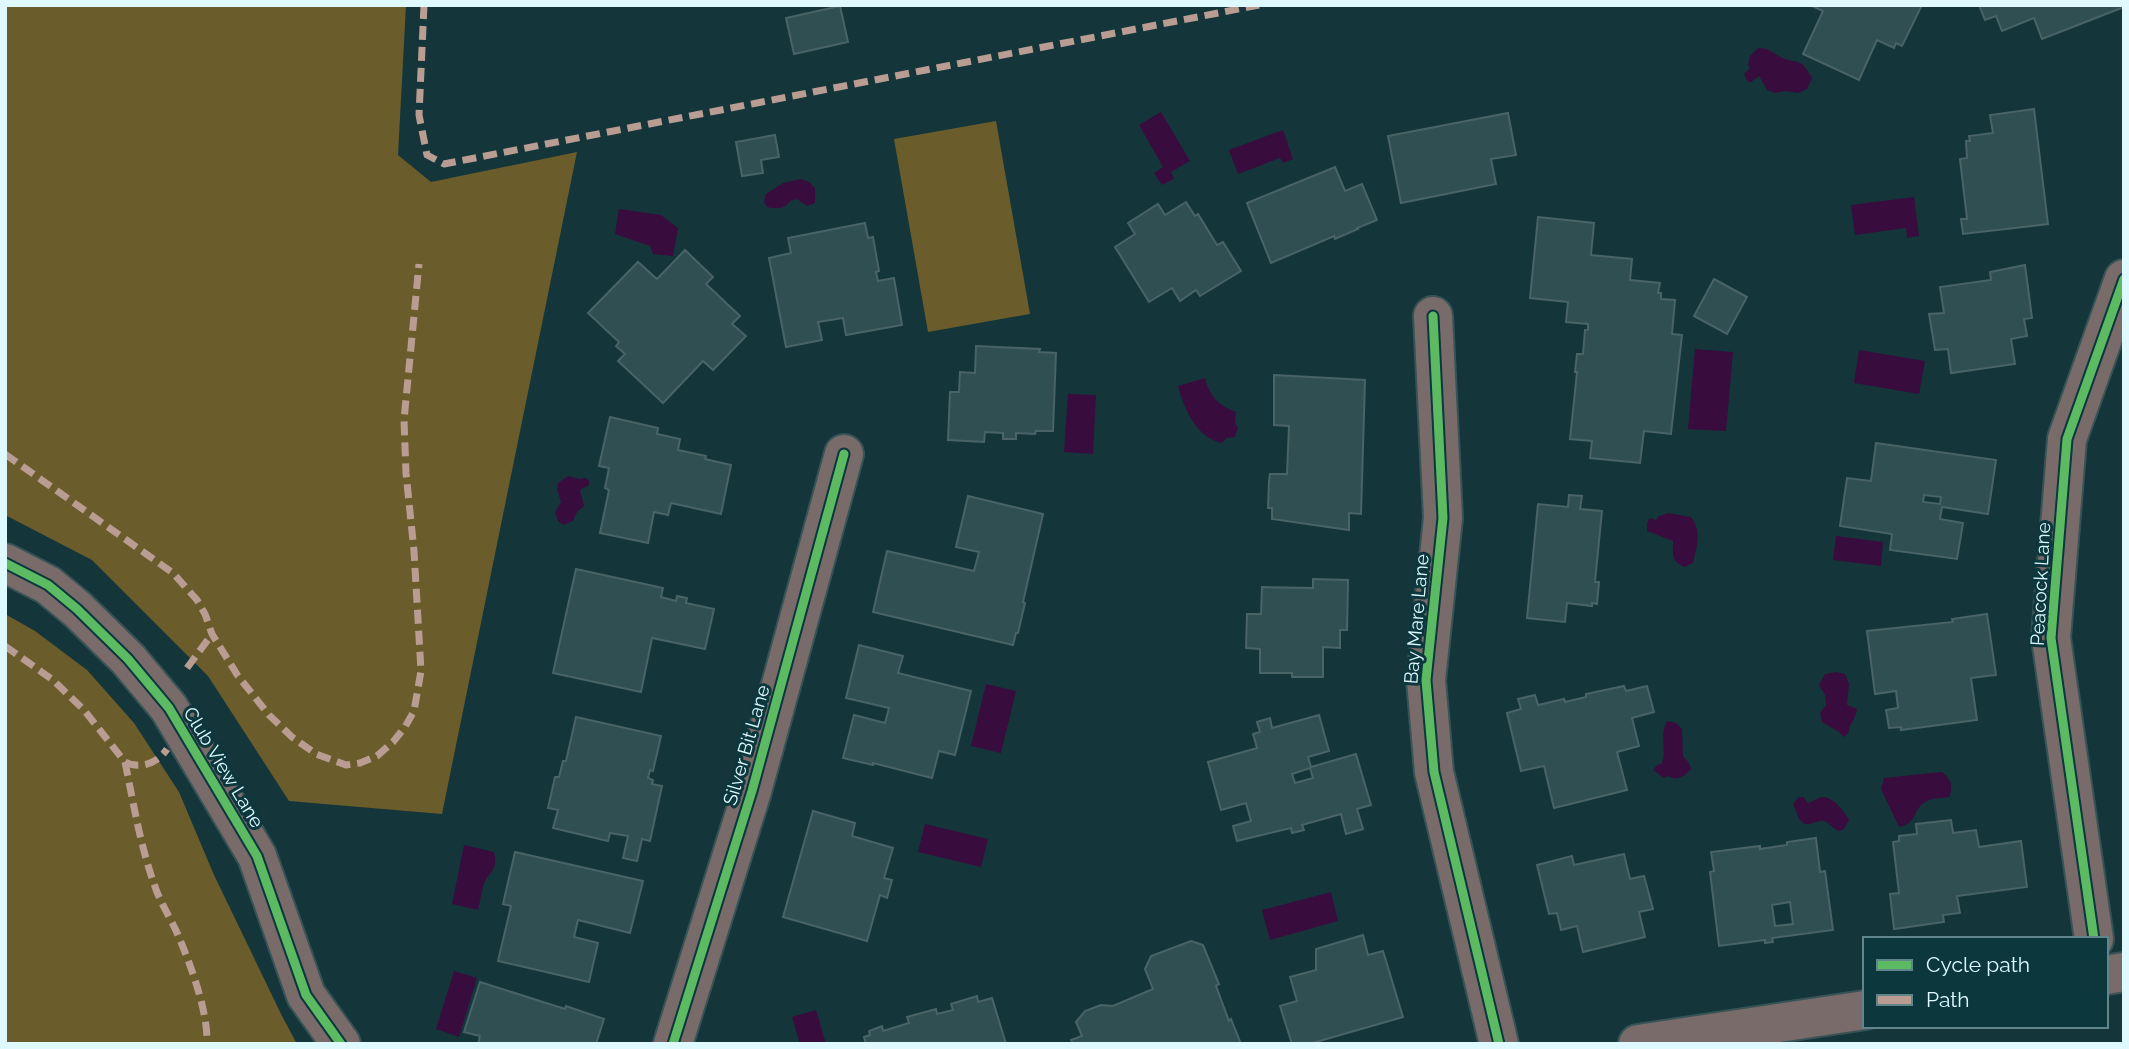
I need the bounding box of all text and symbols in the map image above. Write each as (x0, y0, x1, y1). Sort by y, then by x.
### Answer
street label: Peacock Lane (2026, 522, 2054, 646)
street label: Bay Mare Lane (1399, 553, 1433, 685)
street label: Silver Bit Lane (718, 682, 774, 808)
street label: Club View Lane (179, 703, 269, 831)
legend (1863, 937, 2108, 1028)
text: Cycle path (1926, 952, 2030, 977)
text: Path (1926, 987, 1970, 1012)

